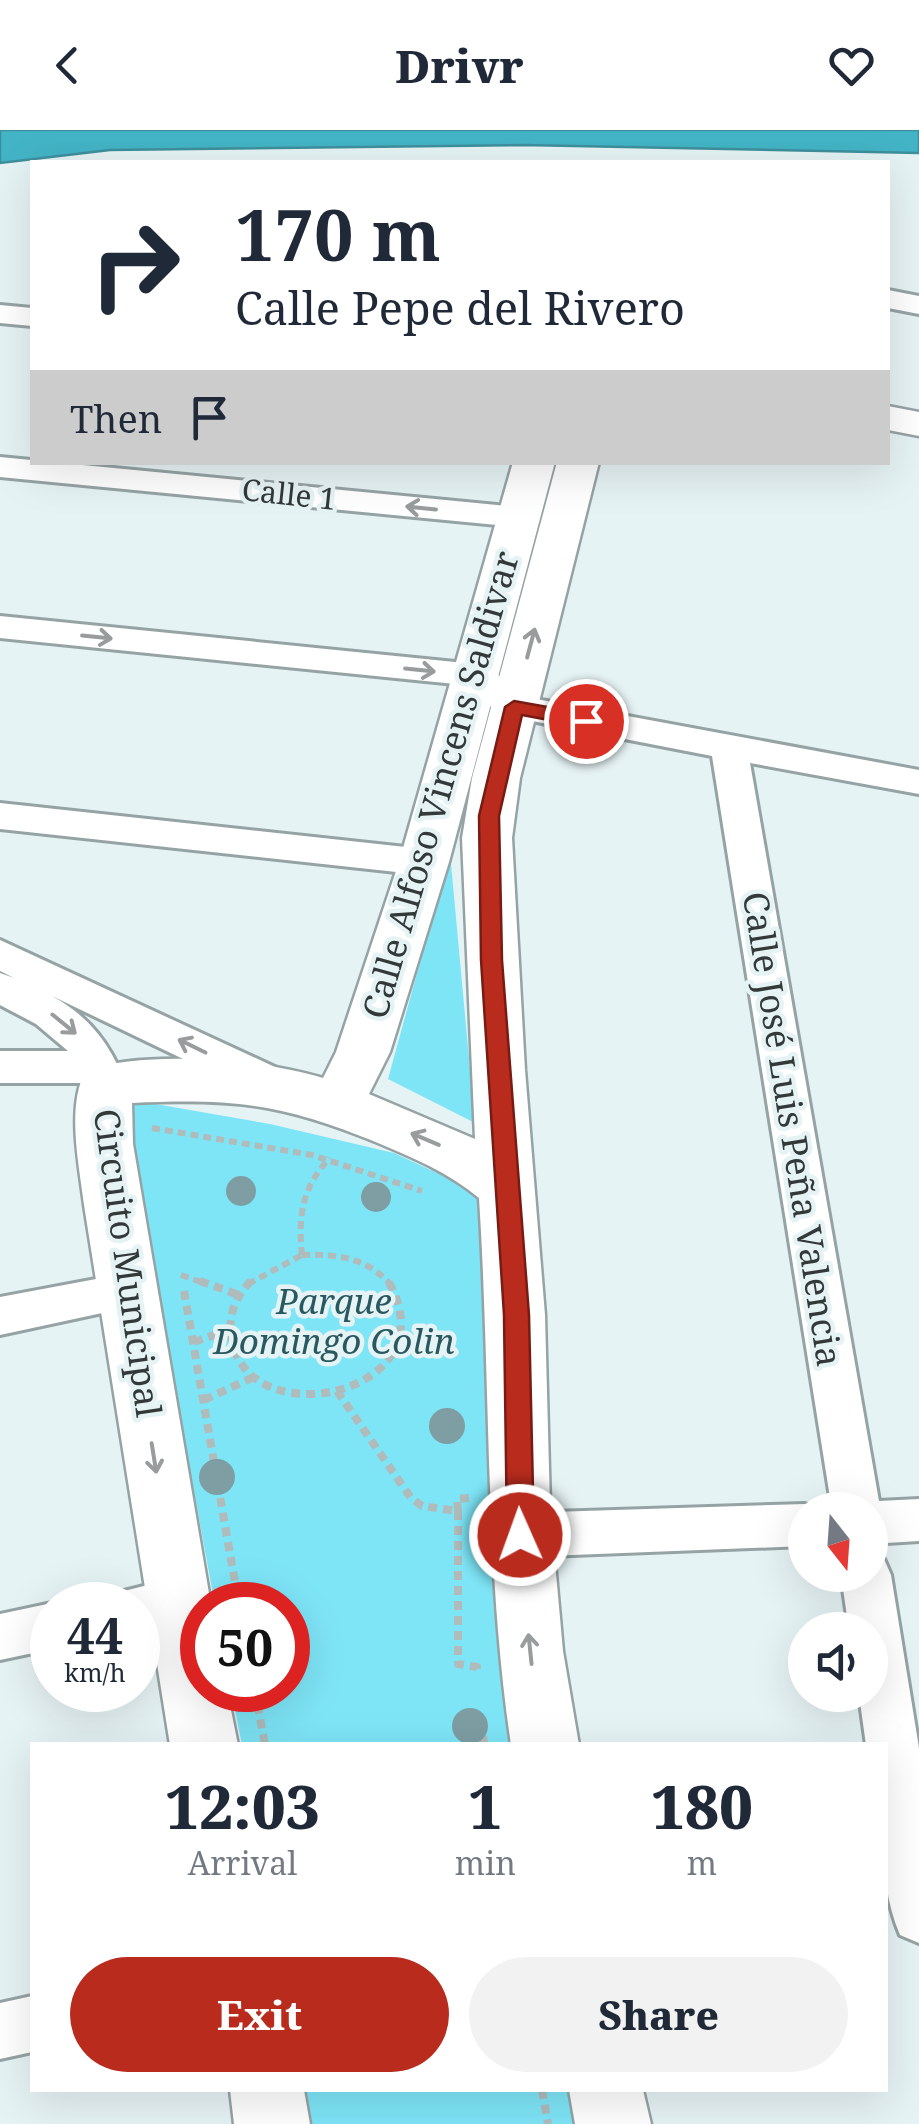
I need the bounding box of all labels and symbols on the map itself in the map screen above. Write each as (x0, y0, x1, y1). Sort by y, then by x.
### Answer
street label: Calle 1 (240, 468, 338, 519)
one-way arrow (406, 498, 438, 517)
street label: Calle Alfoso Vincens Saldivar (350, 545, 529, 1024)
one-way arrow (80, 627, 113, 646)
one-way arrow (522, 628, 541, 659)
one-way arrow (404, 661, 436, 680)
pin (544, 679, 629, 764)
street label: Calle José Luis Peña Valencia (733, 888, 854, 1369)
one-way arrow (51, 1012, 76, 1035)
one-way arrow (178, 1035, 208, 1054)
street label: Circuito Municipal (84, 1106, 173, 1420)
one-way arrow (410, 1129, 440, 1147)
park label: Parque Domingo Colin (212, 1277, 455, 1364)
one-way arrow (145, 1441, 163, 1473)
position arrow (468, 1483, 572, 1587)
north arrow (788, 1492, 888, 1592)
speed limit sign: 50 (180, 1582, 310, 1712)
one-way arrow (520, 1633, 539, 1665)

